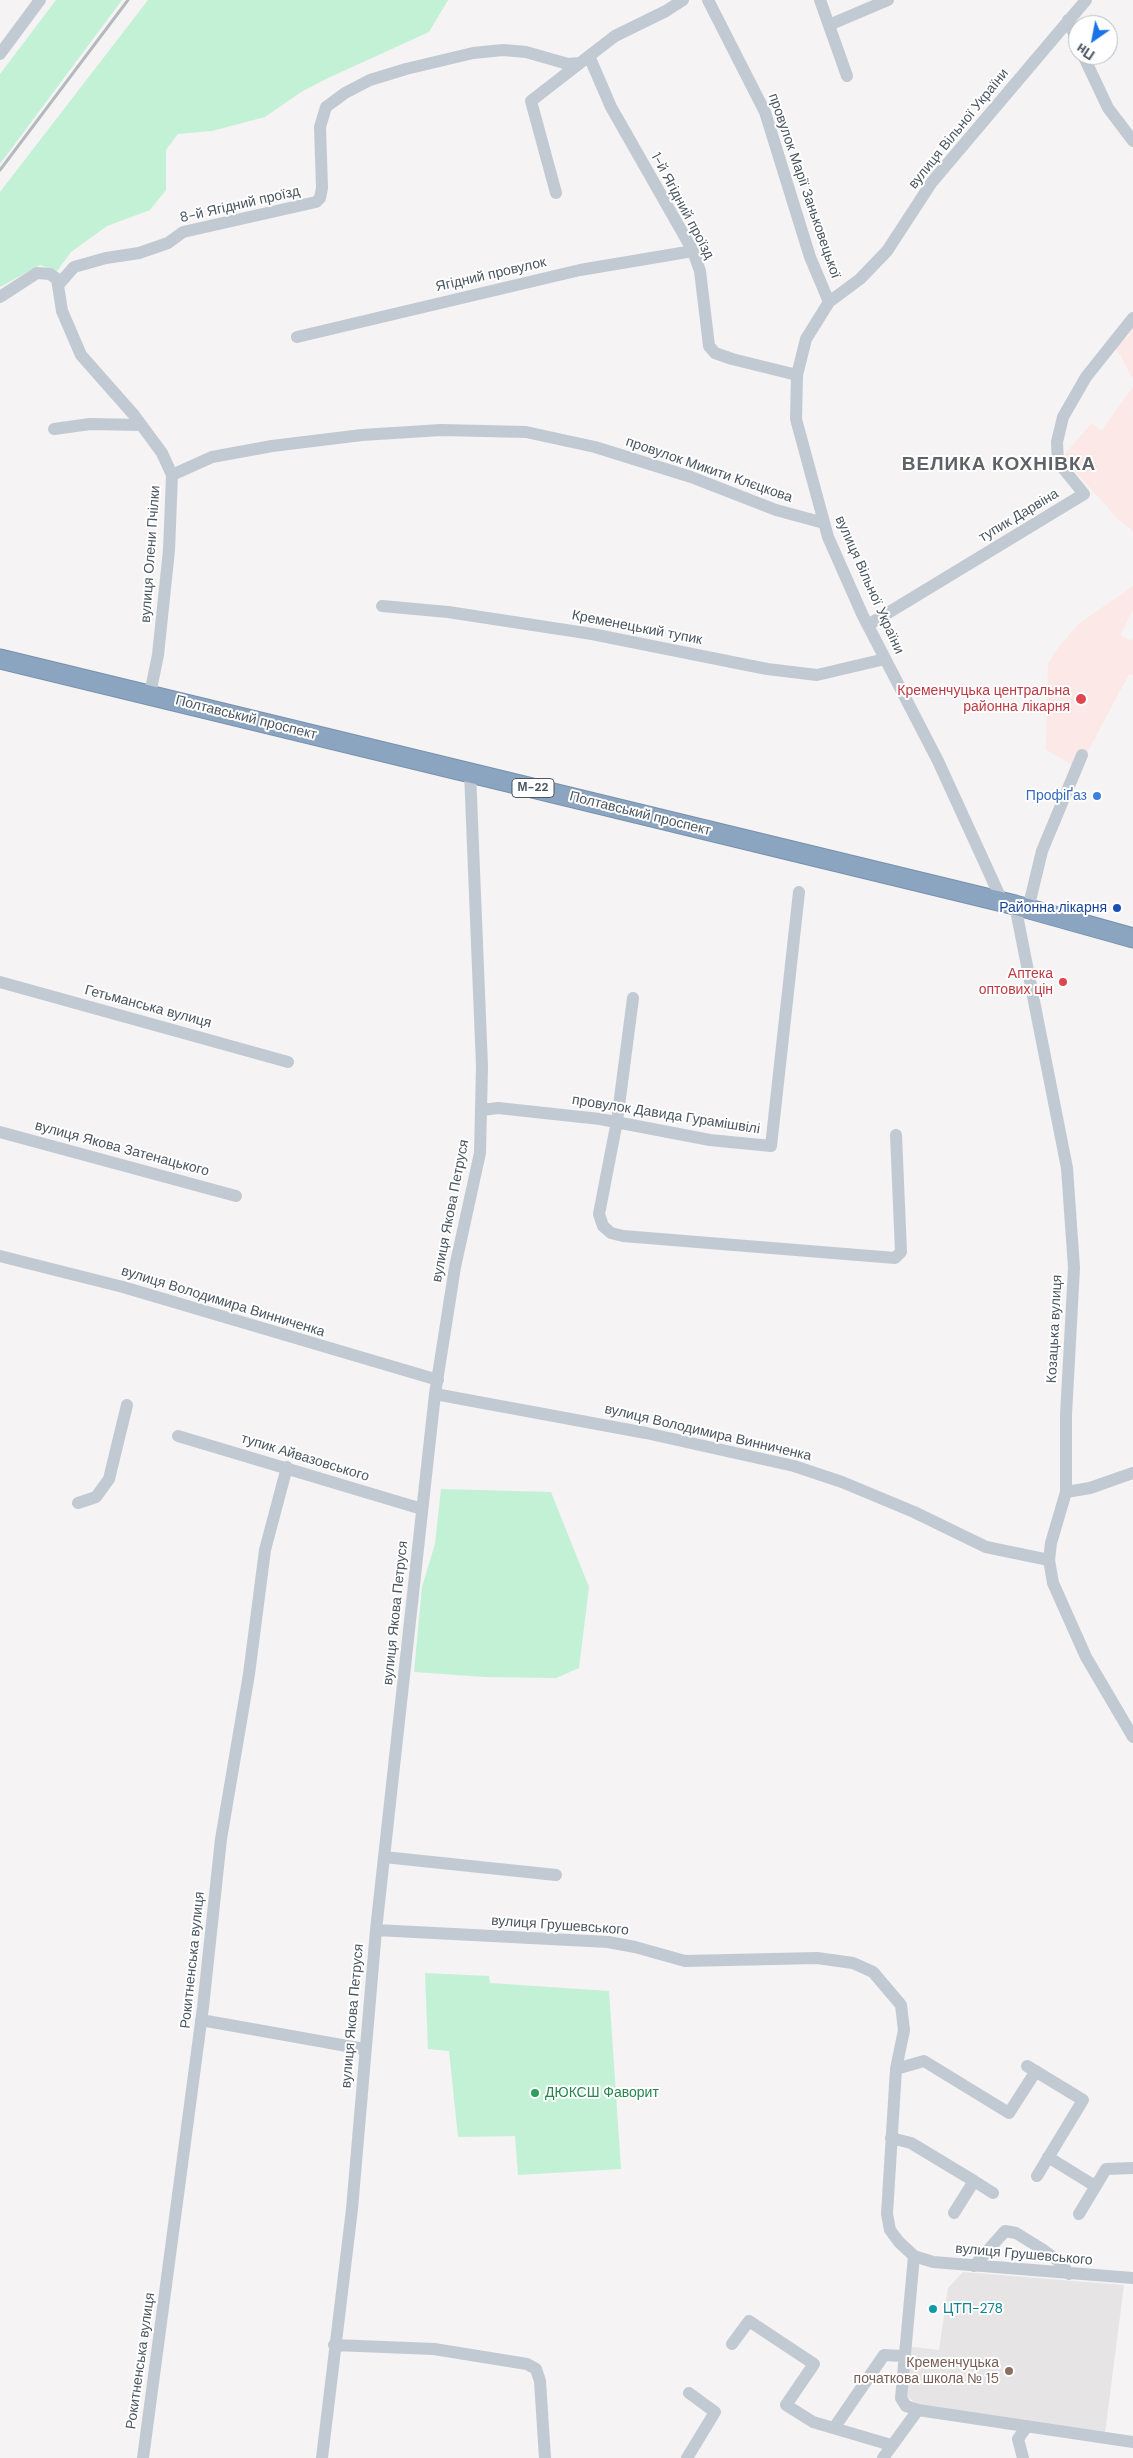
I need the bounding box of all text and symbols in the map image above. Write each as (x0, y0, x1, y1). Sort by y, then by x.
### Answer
north arrow (1068, 15, 1118, 65)
text: Пн (1073, 39, 1098, 64)
street label: вулиця Вільної України (905, 66, 1013, 192)
street label: провулок Марії Заньковецької (764, 91, 844, 281)
street label: 1-й Ягідний проїзд (647, 150, 717, 262)
street label: 8-й Ягідний проїзд (178, 183, 302, 227)
street label: Ягідний провулок (434, 254, 548, 296)
street label: провулок Микити Клєцкова (624, 434, 794, 506)
district label: ВЕЛИКА КОХНІВКА (900, 454, 1098, 476)
street label: вулиця Олени Пчілки (138, 485, 164, 623)
street label: тупик Дарвіна (976, 486, 1062, 546)
street label: вулиця Вільної України (831, 513, 907, 657)
street label: Кременецький тупик (570, 607, 704, 649)
place label: Кременчуцька центральна районна лікарня (897, 683, 1070, 716)
street label: Полтавський проспект (174, 692, 318, 744)
marker: Кременчуцька центральна районна лікарня (1074, 692, 1088, 706)
road number: М-22 (512, 778, 554, 798)
street label: Полтавський проспект (568, 788, 712, 840)
place label: ПрофіҐаз (1026, 788, 1087, 804)
marker: ПрофіҐаз (1091, 790, 1103, 802)
place label: Районна лікарня (999, 900, 1107, 916)
marker: Районна лікарня (1111, 902, 1123, 914)
place label: Аптека оптових цін (979, 966, 1053, 999)
marker: Аптека оптових цін (1057, 976, 1069, 988)
street label: Гетьманська вулиця (83, 982, 213, 1032)
street label: провулок Давида Гурамішвілі (571, 1092, 761, 1138)
street label: вулиця Якова Затенацького (33, 1118, 211, 1180)
street label: вулиця Якова Петруся (429, 1138, 473, 1284)
street label: вулиця Володимира Винниченка (119, 1263, 327, 1341)
street label: Козацька вулиця (1044, 1274, 1066, 1384)
street label: вулиця Володимира Винниченка (603, 1401, 813, 1465)
street label: тупик Айвазовського (239, 1431, 371, 1485)
street label: вулиця Якова Петруся (380, 1540, 412, 1686)
street label: Рокитненська вулиця (177, 1891, 209, 2029)
street label: вулиця Грушевського (491, 1913, 629, 1939)
street label: вулиця Якова Петруся (338, 1943, 368, 2089)
place label: ДЮКСШ Фаворит (545, 2085, 659, 2101)
marker: ДЮКСШ Фаворит (529, 2087, 541, 2099)
street label: вулиця Грушевського (955, 2241, 1093, 2269)
street label: Рокитненська вулиця (123, 2292, 159, 2430)
place label: ЦТП-278 (943, 2301, 1003, 2317)
marker: ЦТП-278 (927, 2303, 939, 2315)
place label: Кременчуцька початкова школа № 15 (854, 2355, 999, 2388)
marker: Кременчуцька початкова школа № 15 (1003, 2365, 1015, 2377)

